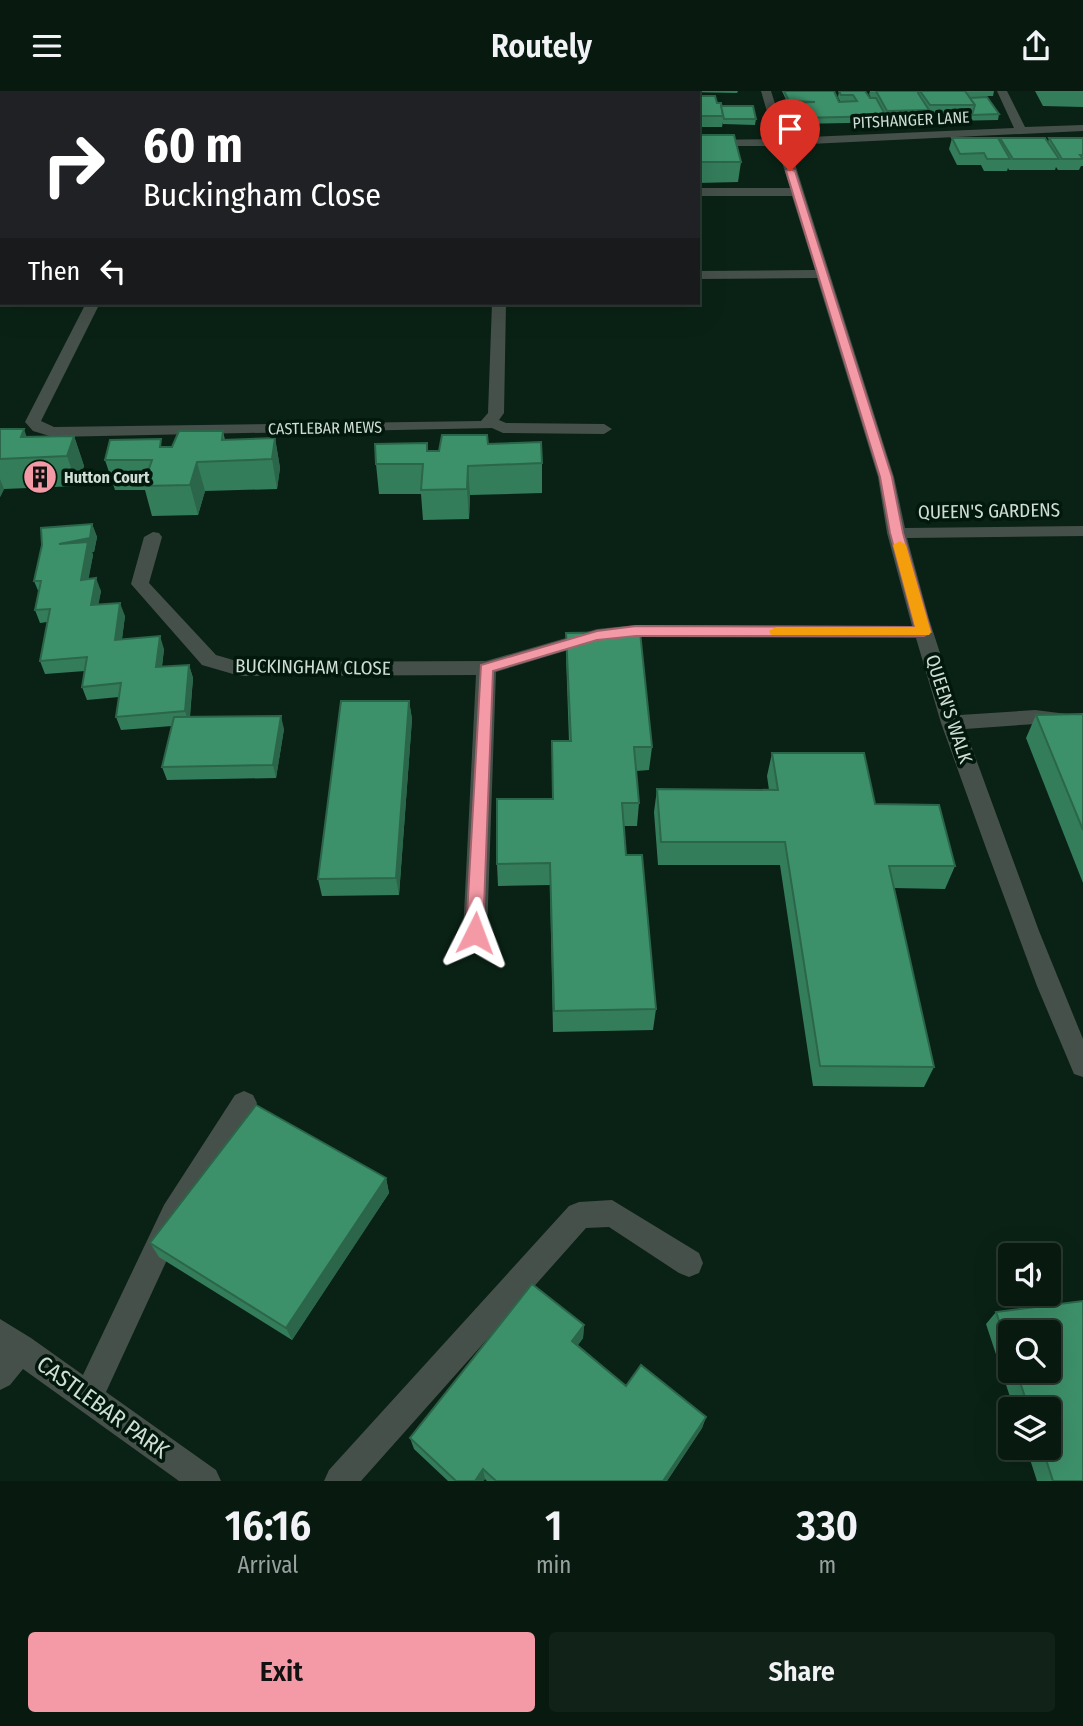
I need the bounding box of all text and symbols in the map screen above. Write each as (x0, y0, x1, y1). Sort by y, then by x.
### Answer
icon: menu (28, 27, 66, 65)
text: Routely (491, 27, 592, 65)
icon: share (1017, 27, 1055, 65)
pin (760, 99, 820, 171)
street label: PITSHANGER LANE (852, 107, 970, 133)
icon: arrive (771, 110, 809, 148)
text: 60 m (143, 116, 243, 175)
icon: right (28, 119, 119, 210)
text: Buckingham Close (143, 176, 381, 214)
icon: left (94, 252, 132, 290)
text: Then (28, 256, 80, 287)
street label: CASTLEBAR MEWS (268, 418, 382, 438)
building icon: Hutton Court (21, 458, 59, 496)
place label: Hutton Court (64, 468, 150, 487)
street label: QUEEN'S GARDENS (918, 498, 1060, 524)
street label: QUEEN'S WALK (921, 652, 978, 767)
street label: BUCKINGHAM CLOSE (235, 654, 391, 680)
position arrow (438, 896, 512, 970)
map controls (998, 1243, 1061, 1460)
button: sound (998, 1243, 1061, 1306)
button: search (998, 1320, 1061, 1383)
street label: CASTLEBAR PARK (32, 1350, 175, 1465)
button: layers (998, 1397, 1061, 1460)
text: 16:16 (225, 1501, 311, 1551)
text: 1 (545, 1501, 562, 1551)
text: 330 (796, 1501, 858, 1551)
text: Arrival (237, 1551, 298, 1579)
text: min (536, 1551, 572, 1579)
text: m (818, 1551, 836, 1579)
button: Exit (28, 1632, 535, 1712)
button: Share (549, 1632, 1055, 1712)

